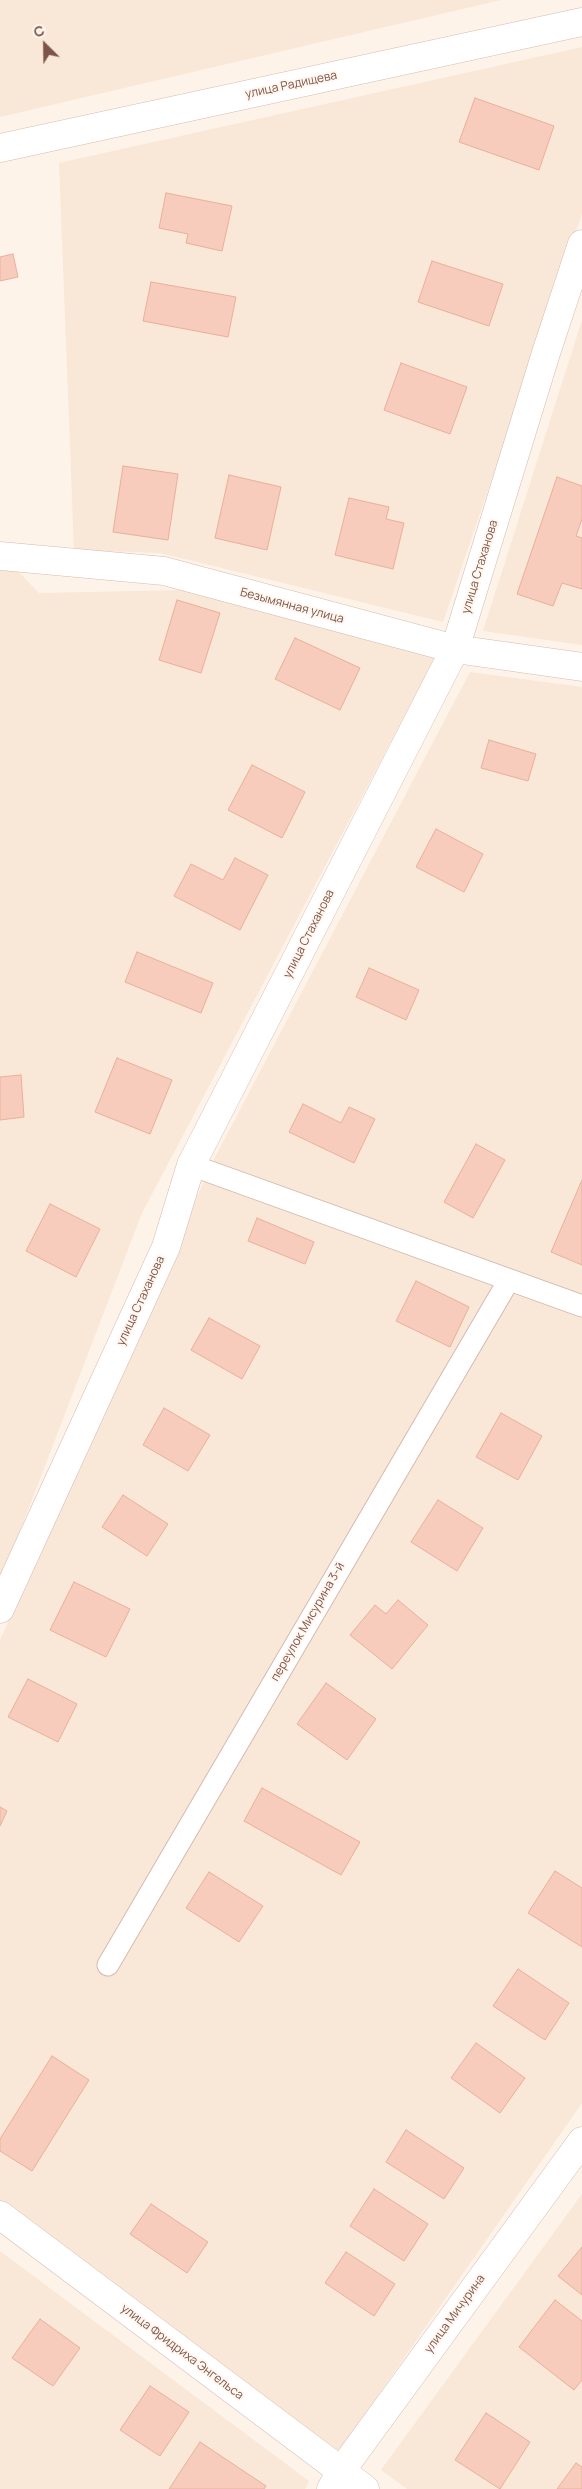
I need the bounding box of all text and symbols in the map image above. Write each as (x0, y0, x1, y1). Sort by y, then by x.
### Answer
north arrow (20, 20, 70, 70)
text: С (30, 20, 47, 41)
street label: улица Радищева (244, 68, 338, 102)
street label: улица Стаханова (459, 518, 501, 616)
street label: Безымянная улица (239, 585, 345, 627)
street label: улица Стаханова (280, 887, 338, 981)
street label: улица Стаханова (114, 1254, 168, 1348)
street label: переулок Мисурина 3-й (268, 1560, 348, 1684)
street label: улица Мичурина (422, 2272, 488, 2356)
street label: улица Фридриха Энгельса (118, 2301, 246, 2403)

